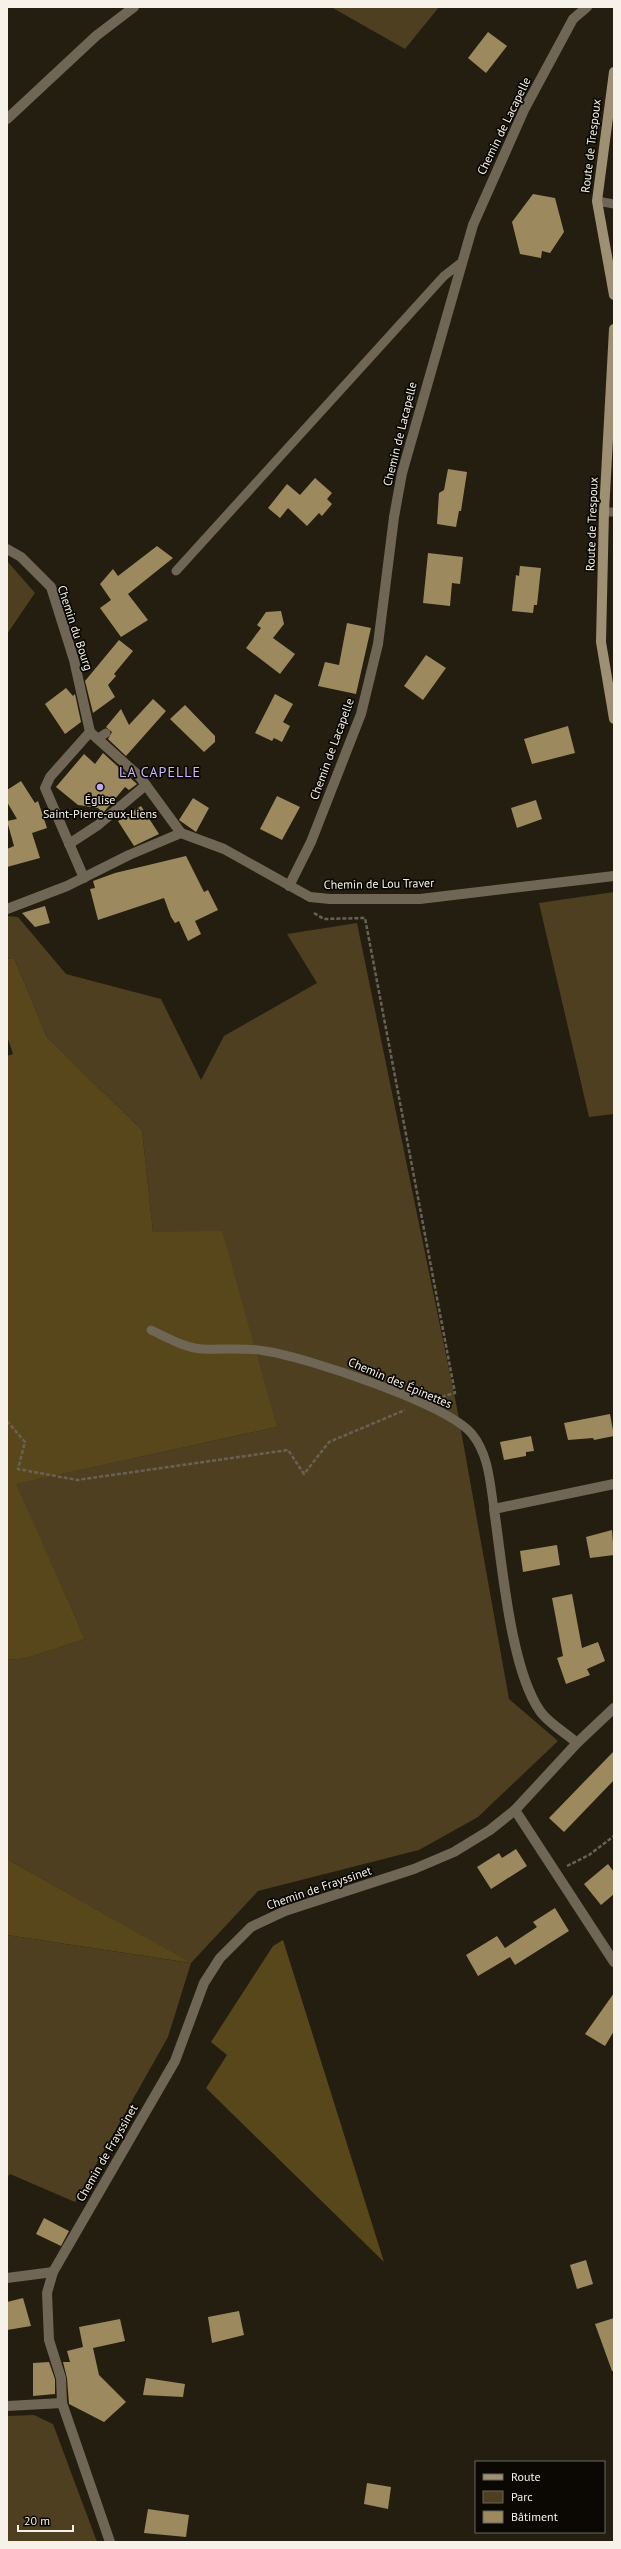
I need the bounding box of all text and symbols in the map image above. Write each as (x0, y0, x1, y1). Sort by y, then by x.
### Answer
street label: Chemin de Lacapelle (473, 74, 534, 177)
street label: Route de Trespoux (577, 98, 604, 194)
street label: Chemin de Lacapelle (379, 380, 420, 488)
street label: Route de Trespoux (582, 477, 601, 571)
street label: Chemin du Bourg (55, 583, 96, 672)
street label: Chemin de Lacapelle (306, 696, 357, 802)
district label: LA CAPELLE (119, 763, 201, 781)
marker: Église Saint-Pierre-aux-Liens (95, 782, 105, 792)
place label: Église Saint-Pierre-aux-Liens (43, 792, 157, 821)
street label: Chemin de Lou Traver (324, 875, 434, 892)
street label: Chemin des Épinettes (346, 1354, 454, 1411)
street label: Chemin de Frayssinet (264, 1863, 373, 1913)
street label: Chemin de Frayssinet (73, 2101, 141, 2204)
legend (475, 2461, 605, 2533)
text: Route (511, 2469, 541, 2484)
text: Parc (511, 2489, 533, 2504)
scale bar (18, 2507, 73, 2533)
text: Bâtiment (511, 2509, 558, 2524)
text: 20 m (24, 2513, 50, 2528)

